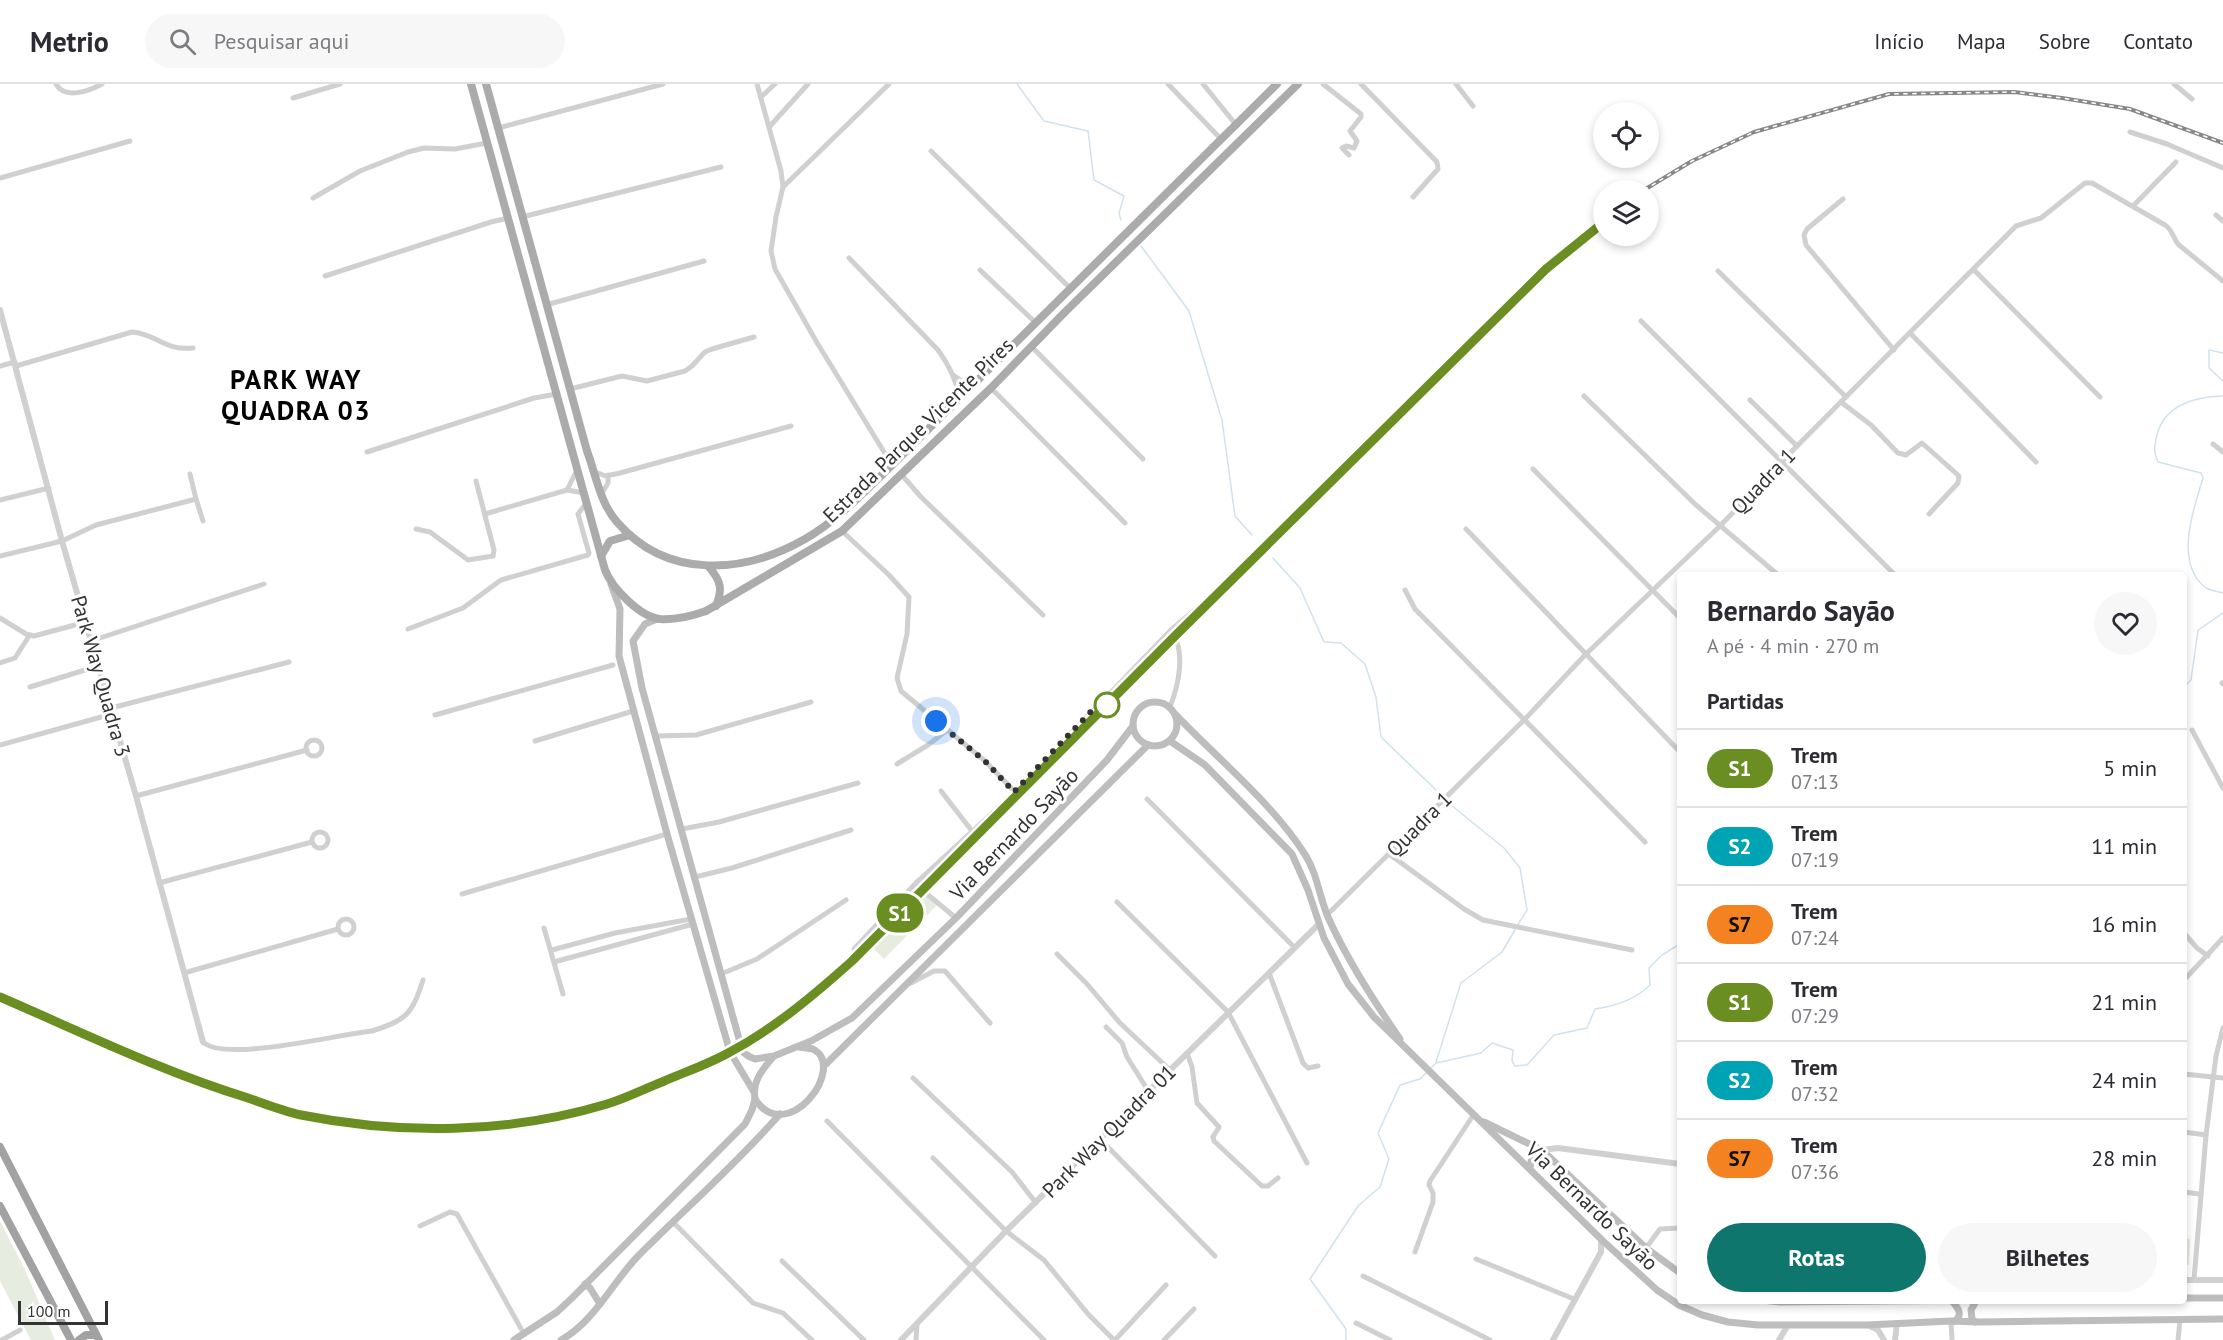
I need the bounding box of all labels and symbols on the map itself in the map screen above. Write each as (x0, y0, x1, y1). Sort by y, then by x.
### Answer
street label: Estrada Parque Vicente Pires (817, 332, 1019, 528)
district label: PARK WAY QUADRA 03 (221, 362, 371, 427)
street label: Quadra 1 (1725, 442, 1801, 520)
street label: Park Way Quadra 3 (65, 592, 137, 760)
unlabelled marker (1094, 692, 1120, 718)
your location (921, 706, 951, 736)
street label: Via Bernardo Sayão (943, 762, 1084, 907)
street label: Quadra 1 (1380, 785, 1458, 863)
line badge: S1 (873, 894, 927, 932)
street label: Park Way Quadra 01 (1036, 1058, 1182, 1204)
street label: Via Bernardo Sayão (1519, 1135, 1664, 1276)
scale bar (18, 1298, 108, 1326)

